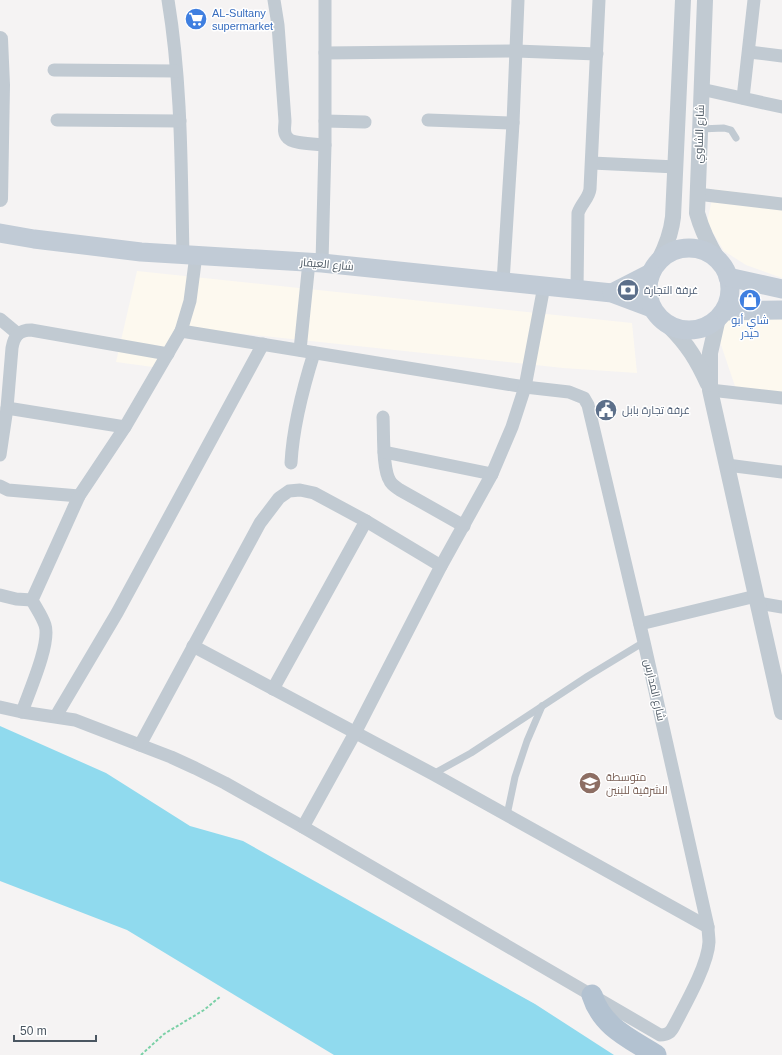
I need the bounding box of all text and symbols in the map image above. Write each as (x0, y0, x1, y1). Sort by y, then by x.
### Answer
supermarket icon: AL-Sultany supermarket (183, 6, 209, 32)
place label: AL-Sultany supermarket (212, 7, 273, 32)
street label: شارع الشاوي (692, 104, 709, 164)
street label: شارع العيفار (299, 256, 354, 274)
bank icon: غرفة التجارة (615, 277, 641, 303)
place label: غرفة التجارة (644, 284, 698, 297)
shop icon: شاي أبو حيدر (737, 287, 763, 313)
place label: شاي أبو حيدر (731, 313, 769, 340)
public building icon: غرفة تجارة بابل (593, 397, 619, 423)
place label: غرفة تجارة بابل (622, 404, 690, 417)
street label: شارع المدارس (640, 658, 668, 722)
school or university icon: متوسطة الشرقية للبنين (577, 770, 603, 796)
place label: متوسطة الشرقية للبنين (606, 771, 668, 797)
scale bar (14, 1017, 96, 1043)
text: 50 m (20, 1024, 47, 1038)

